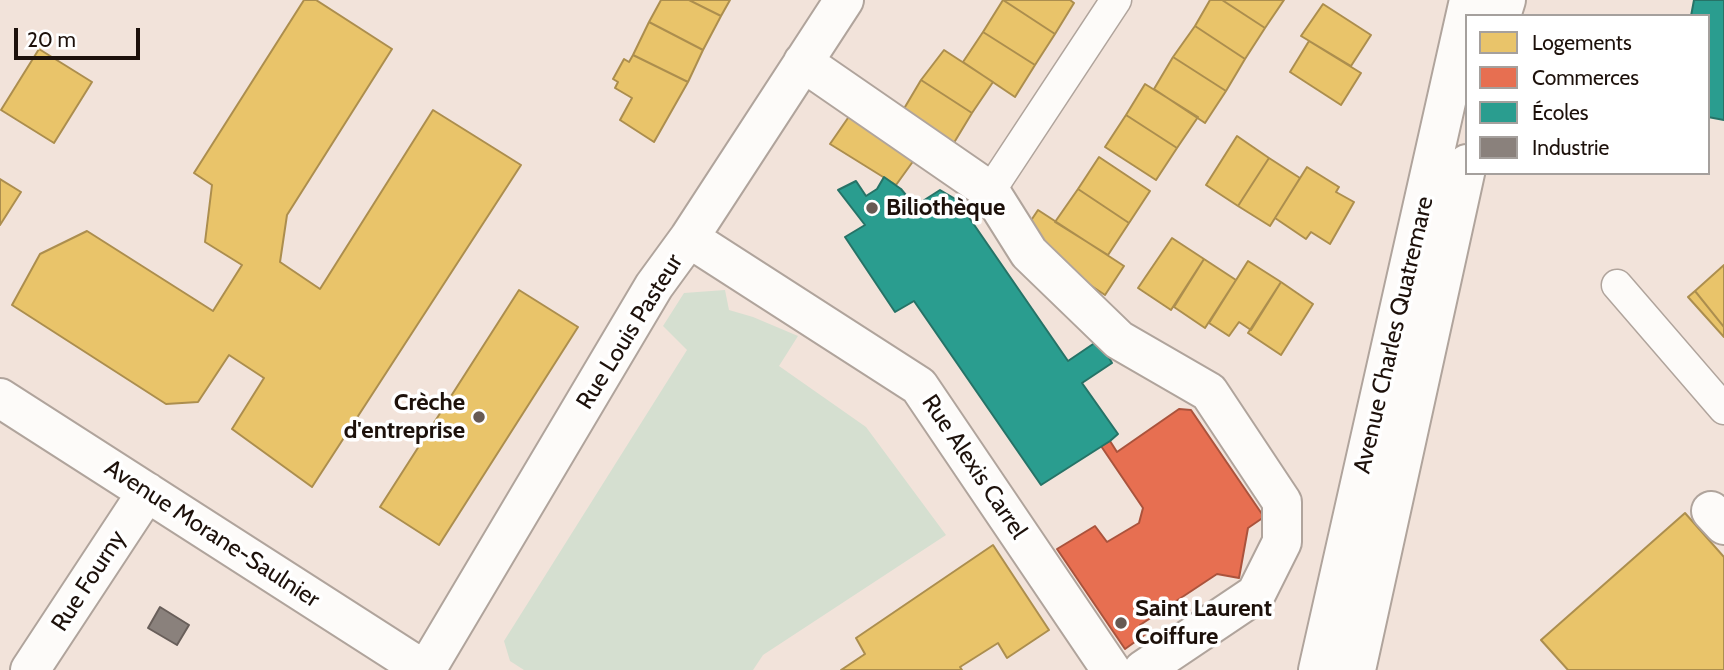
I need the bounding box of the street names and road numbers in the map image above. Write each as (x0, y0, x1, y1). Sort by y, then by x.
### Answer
street label: Avenue Charles Quatremare (1348, 194, 1440, 476)
street label: Rue Louis Pasteur (571, 249, 689, 415)
street label: Rue Alexis Carrel (915, 389, 1033, 545)
street label: Avenue Morane-Saulnier (99, 454, 325, 614)
street label: Rue Fourny (46, 525, 132, 637)

